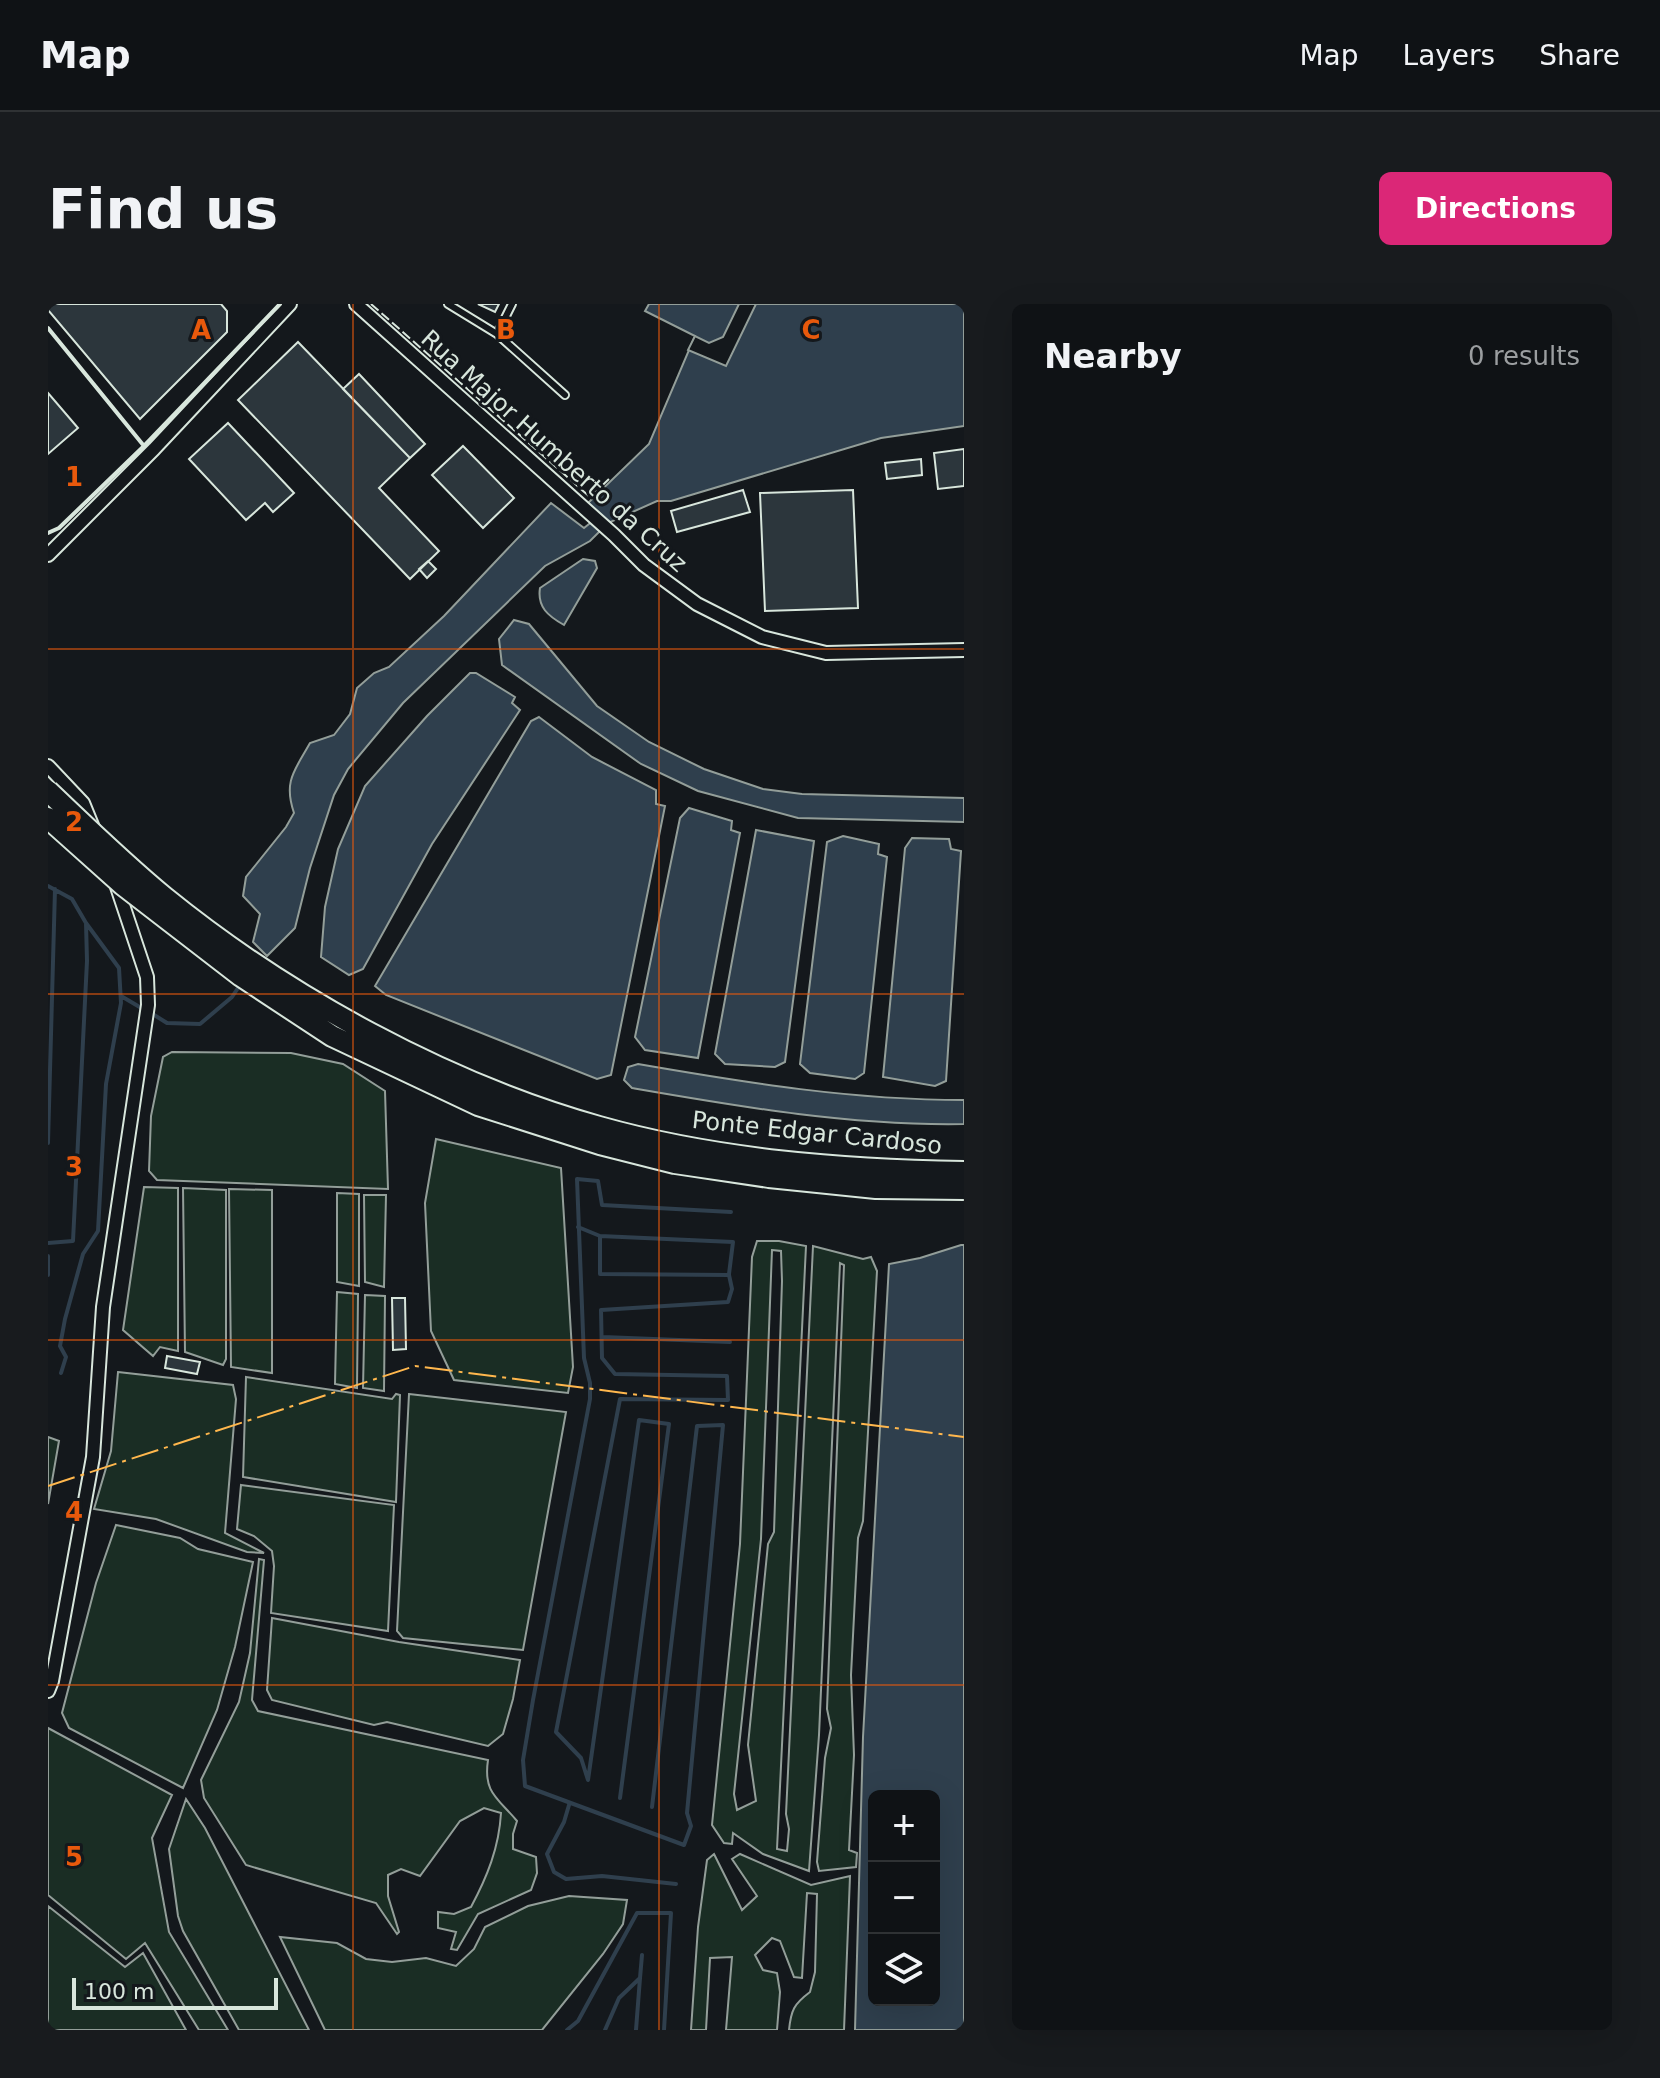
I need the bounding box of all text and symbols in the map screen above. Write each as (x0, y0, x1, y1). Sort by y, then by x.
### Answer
text: Map (40, 33, 131, 77)
text: Map (1299, 39, 1359, 72)
text: Layers (1403, 39, 1495, 72)
text: Share (1539, 39, 1620, 72)
button: Directions (1379, 172, 1612, 245)
text: Find us (48, 176, 278, 241)
text: A (191, 315, 211, 345)
text: B (496, 315, 516, 345)
text: C (801, 315, 821, 345)
street label: Rua Major Humberto da Cruz (415, 324, 693, 578)
text: Nearby (1044, 336, 1182, 376)
text: 0 results (1468, 341, 1580, 371)
text: 1 (65, 462, 83, 492)
text: 2 (65, 807, 83, 837)
street label: Ponte Edgar Cardoso (691, 1106, 943, 1160)
text: 3 (65, 1152, 83, 1182)
text: 4 (65, 1497, 83, 1527)
map controls (868, 1790, 940, 2006)
button: + (868, 1790, 940, 1862)
text: 5 (65, 1842, 83, 1872)
button: − (868, 1862, 940, 1934)
button: layers (868, 1934, 940, 2006)
scale bar (72, 1974, 278, 2010)
text: 100 m (84, 1979, 154, 2004)

